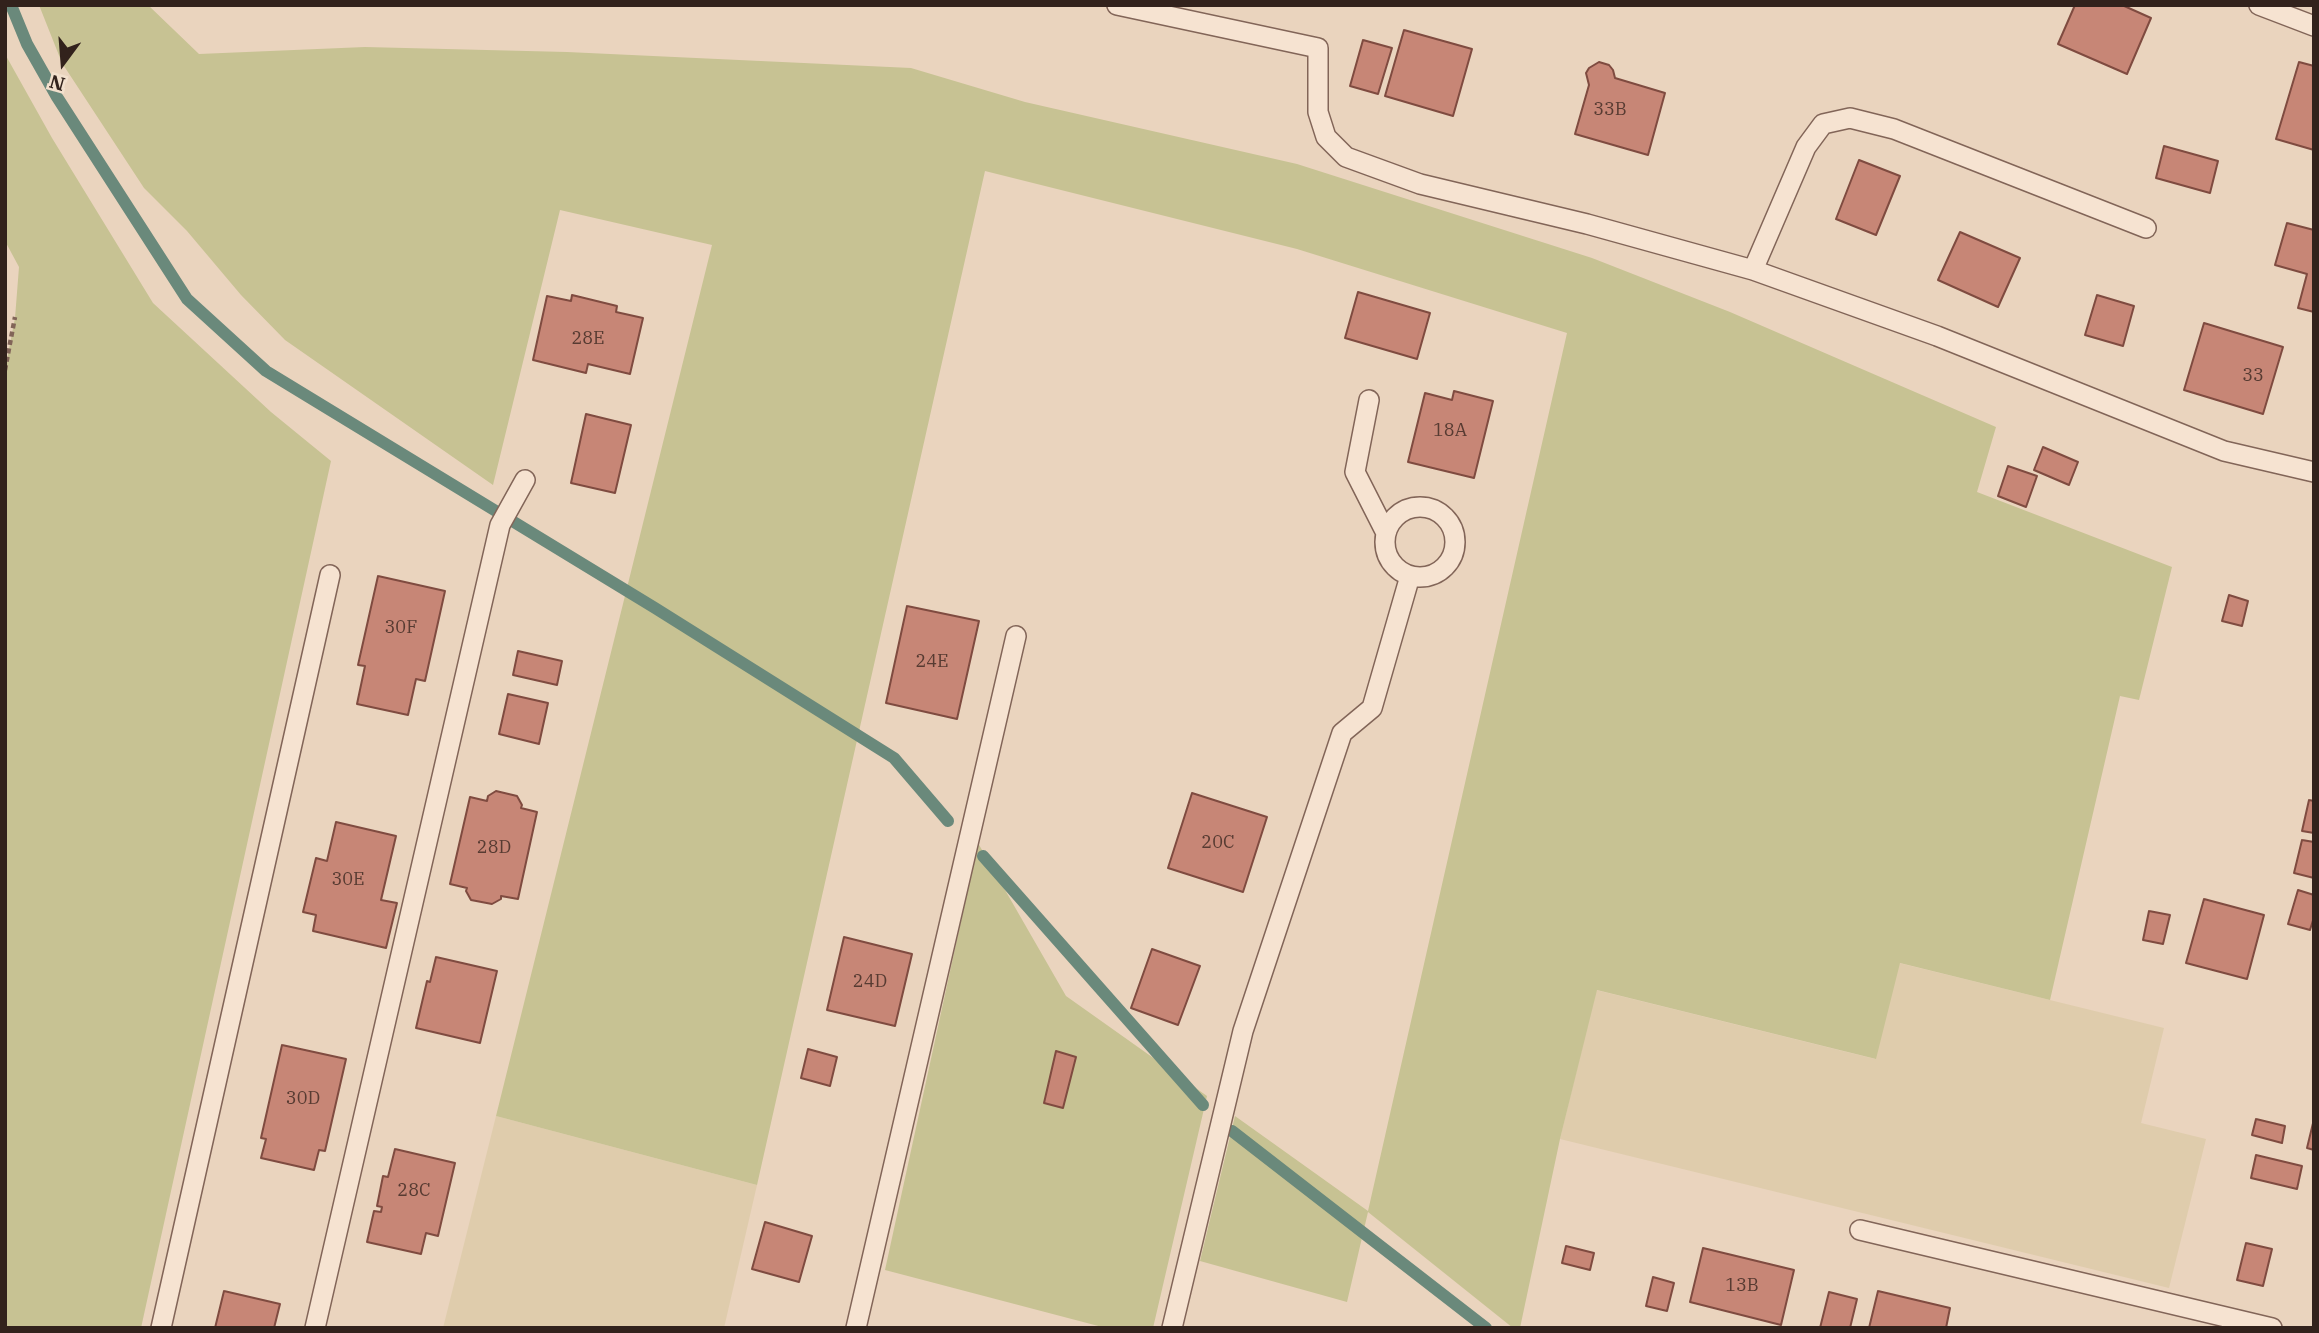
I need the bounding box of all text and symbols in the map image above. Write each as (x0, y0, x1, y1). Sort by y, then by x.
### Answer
north arrow (28, 28, 98, 98)
text: N (47, 70, 68, 97)
house number: 33B (1593, 99, 1627, 121)
house number: 28E (571, 328, 605, 350)
house number: 33 (2242, 365, 2264, 387)
house number: 18A (1433, 420, 1467, 442)
house number: 30F (385, 617, 417, 639)
house number: 24E (915, 651, 949, 673)
house number: 20C (1201, 832, 1235, 854)
house number: 28D (477, 837, 511, 859)
house number: 30E (331, 869, 365, 891)
house number: 24D (853, 971, 887, 993)
house number: 30D (286, 1088, 320, 1110)
house number: 28C (397, 1180, 431, 1202)
house number: 13B (1725, 1275, 1759, 1297)

